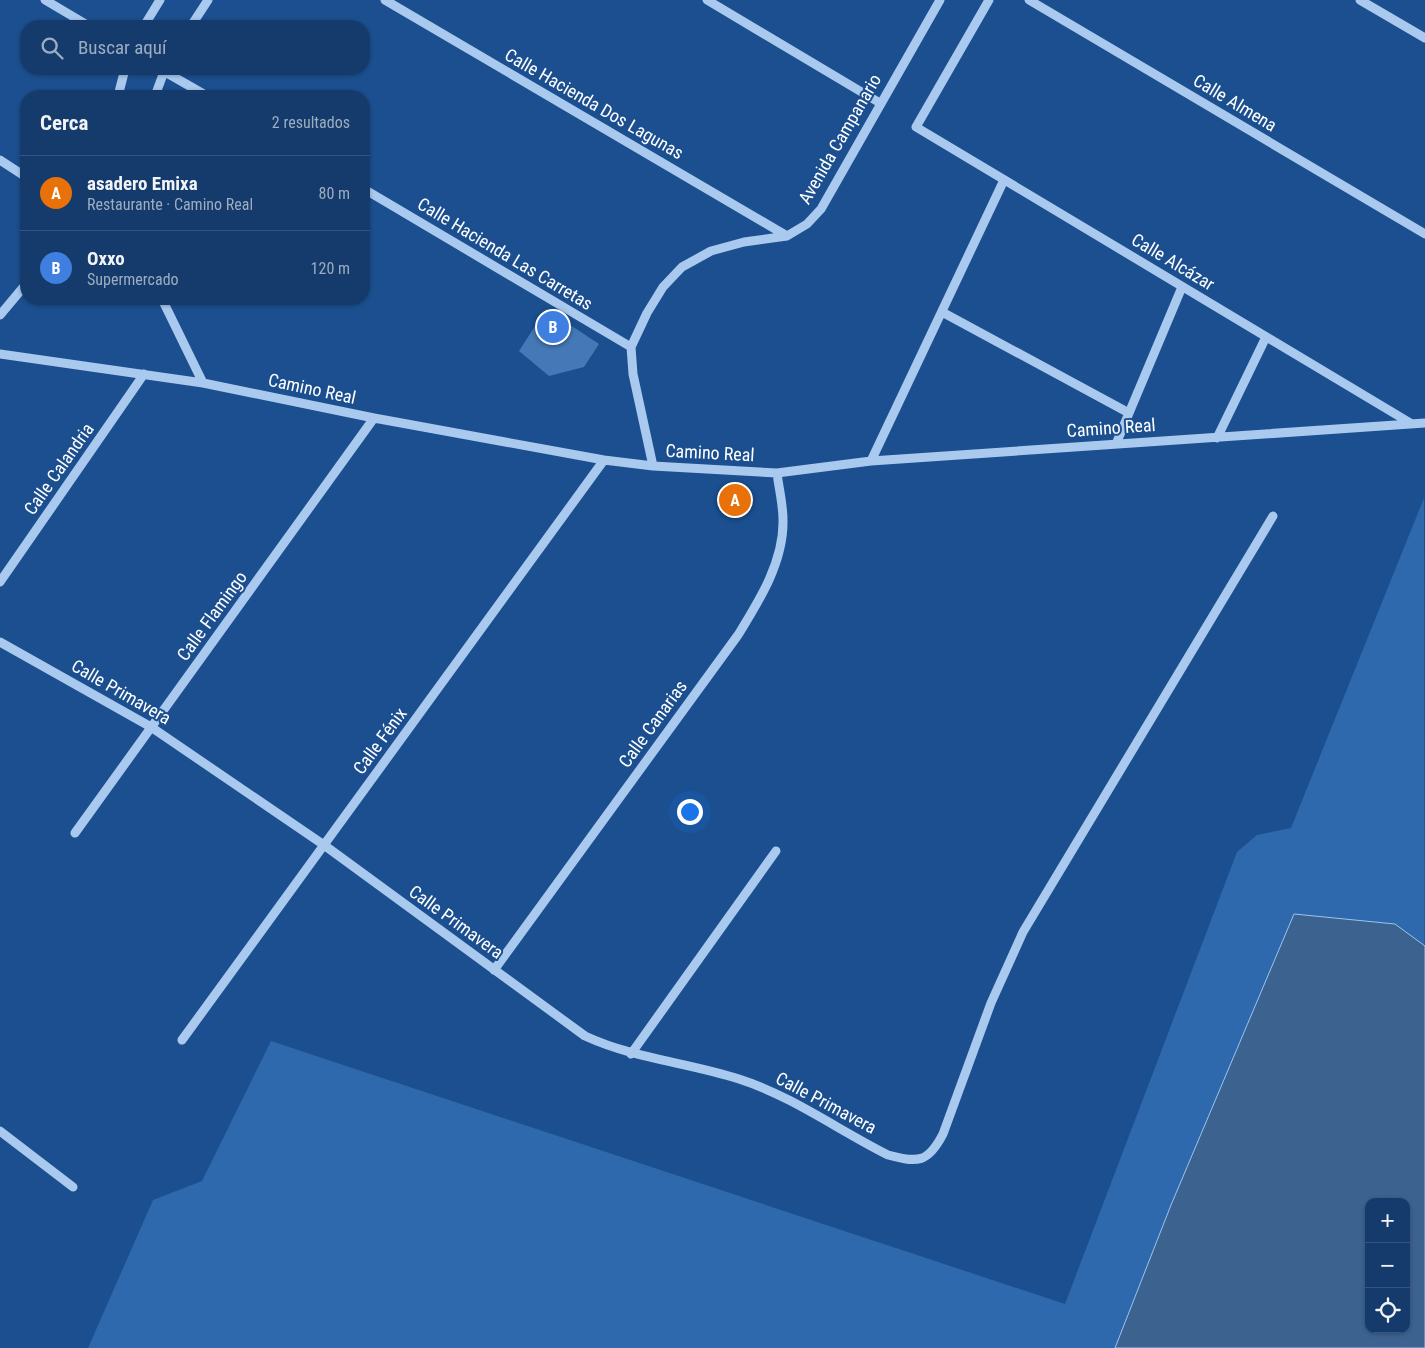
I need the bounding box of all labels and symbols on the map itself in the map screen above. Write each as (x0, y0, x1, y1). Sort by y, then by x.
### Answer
street label: Calle Hacienda Dos Lagunas (501, 44, 687, 163)
street label: Calle Almena (1190, 69, 1281, 136)
street label: Avenida Campanario (794, 70, 885, 207)
street label: Calle Hacienda Las Carretas (414, 193, 597, 314)
street label: Calle Alcázar (1128, 229, 1219, 295)
pin: B (537, 308, 569, 346)
street label: Camino Real (266, 369, 358, 408)
street label: Camino Real (1066, 414, 1156, 441)
street label: Calle Calandria (19, 419, 98, 519)
street label: Camino Real (665, 440, 755, 465)
pin: A (719, 481, 751, 519)
street label: Calle Flamingo (172, 567, 251, 665)
street label: Calle Primavera (68, 655, 175, 728)
street label: Calle Canarias (614, 676, 691, 771)
street label: Calle Fénix (348, 703, 411, 778)
your location (677, 799, 703, 825)
street label: Calle Primavera (405, 880, 507, 963)
street label: Calle Primavera (772, 1067, 880, 1138)

